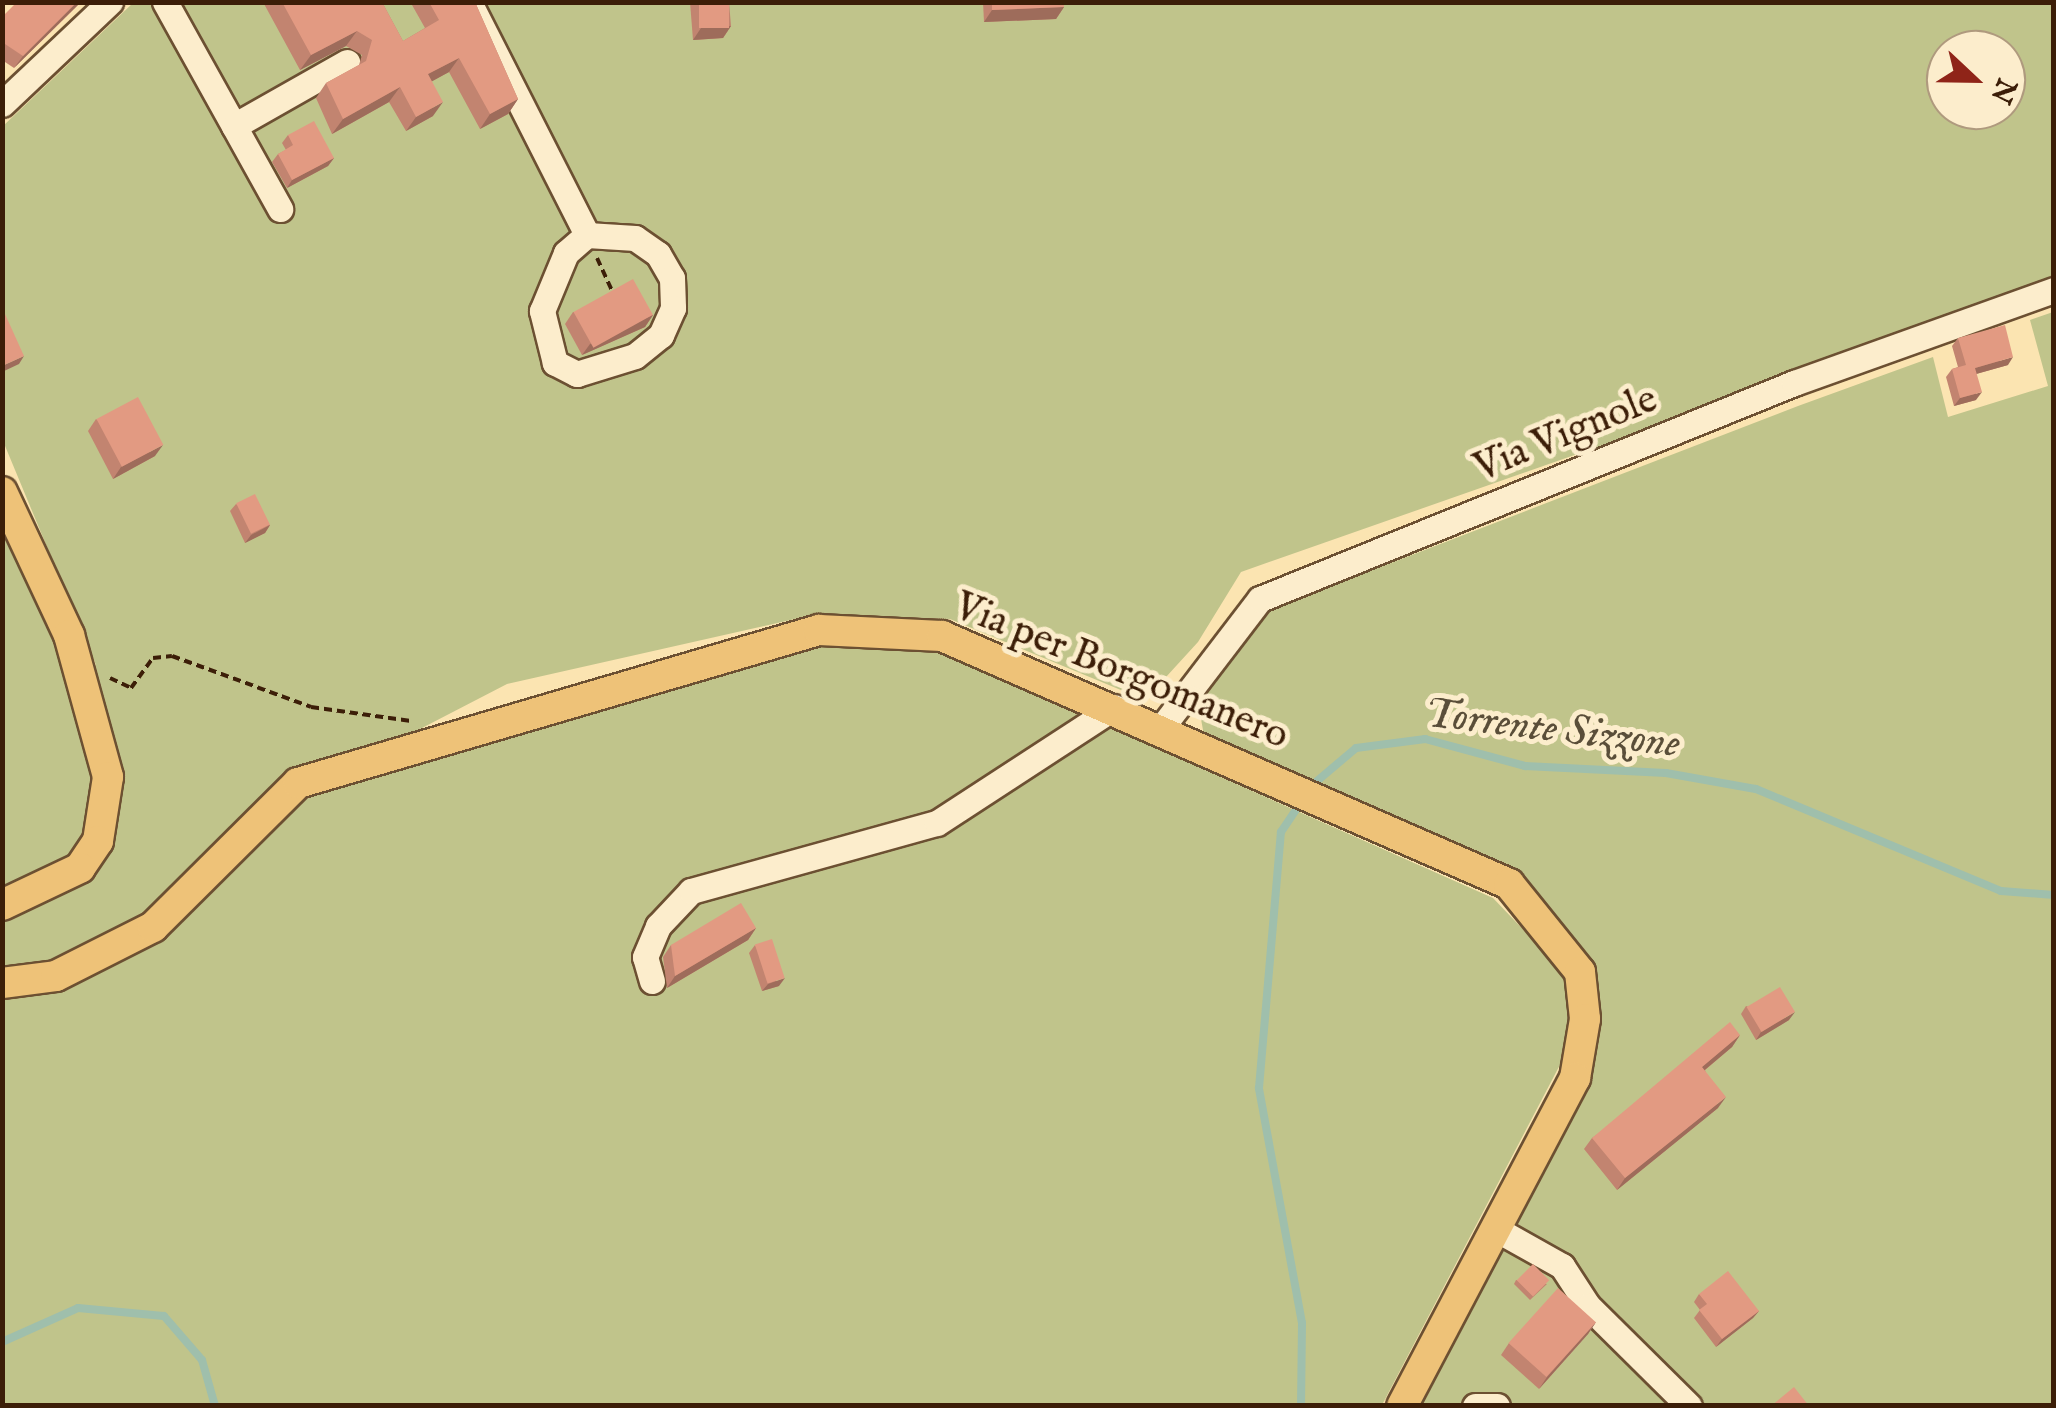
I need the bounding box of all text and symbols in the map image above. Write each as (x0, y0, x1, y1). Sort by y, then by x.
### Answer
north arrow (1926, 30, 2026, 130)
text: N (1982, 73, 2023, 108)
street label: Via Vignole (1467, 377, 1665, 493)
street label: Via per Borgomanero (947, 583, 1295, 761)
water label: Torrente Sizzone (1422, 689, 1682, 771)

